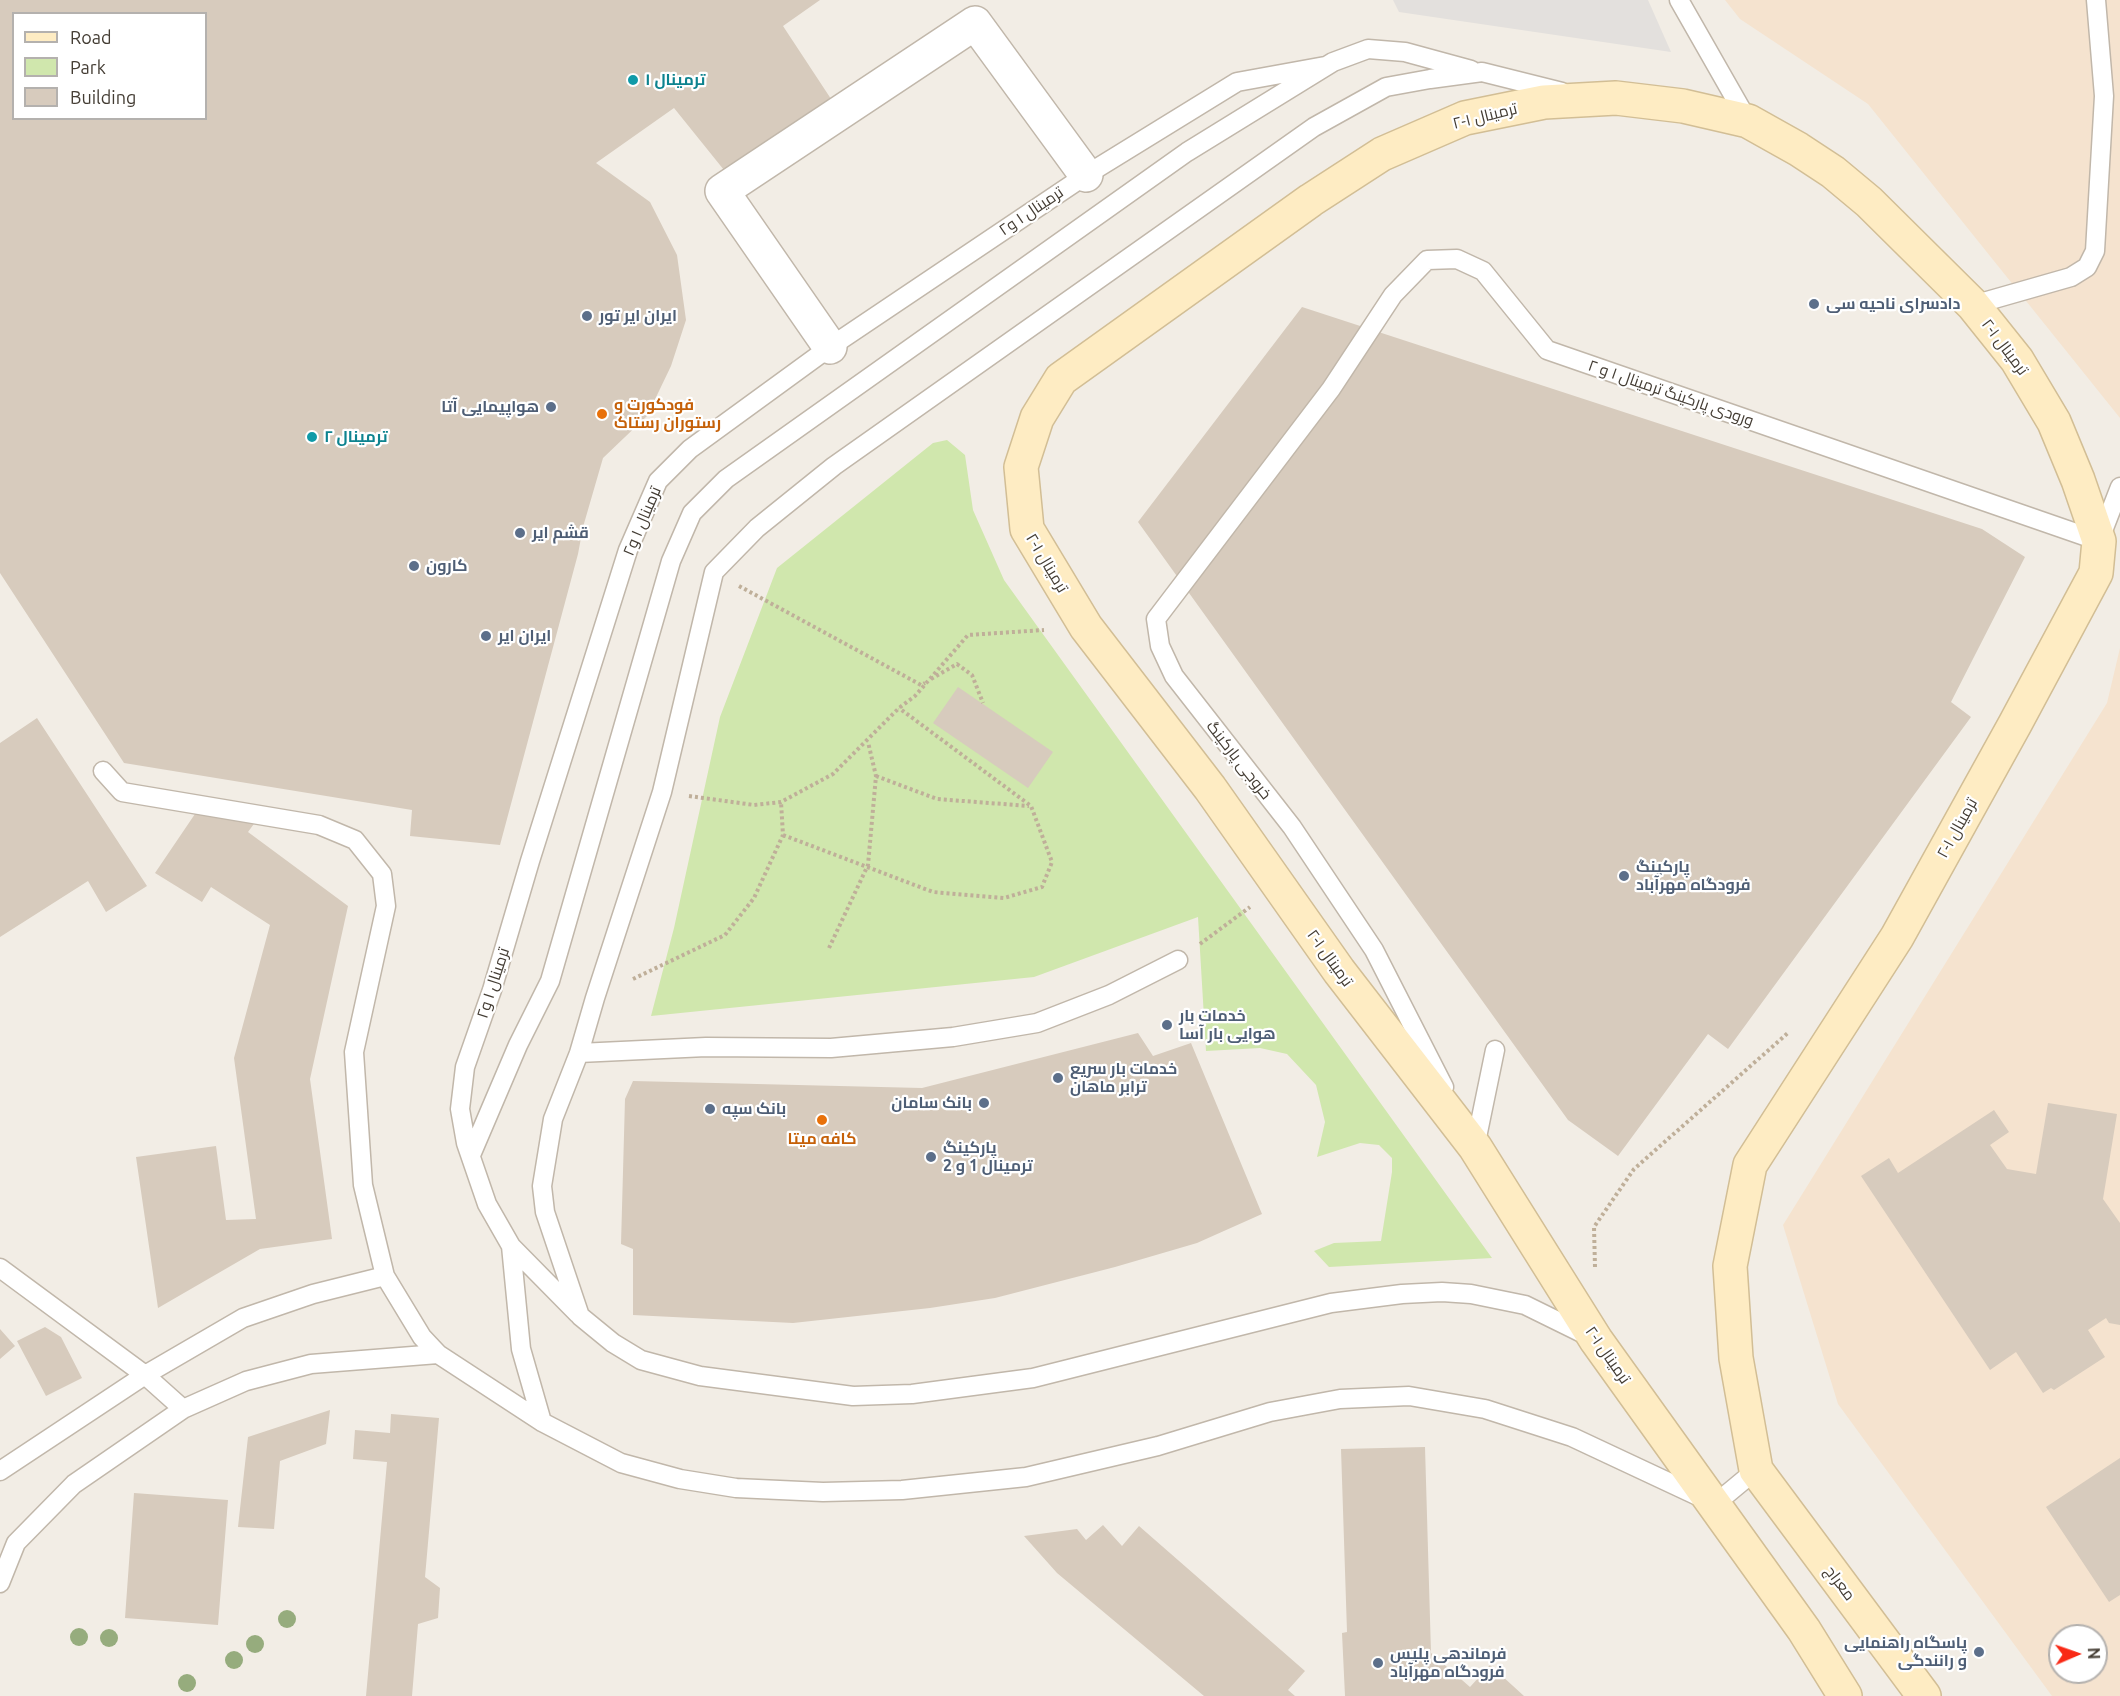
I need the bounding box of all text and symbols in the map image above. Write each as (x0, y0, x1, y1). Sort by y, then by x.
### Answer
legend (12, 12, 207, 120)
text: Road (70, 27, 112, 47)
text: Park (70, 57, 106, 77)
place label: ترمینال ۱ (645, 70, 705, 90)
marker: ترمینال ۱ (626, 73, 640, 87)
text: Building (70, 87, 136, 107)
street label: ترمینال ۱-۲ (1451, 99, 1519, 133)
street label: ترمینال ۱ و۲ (995, 182, 1067, 240)
place label: دادسرای ناحیه سی (1826, 294, 1961, 314)
marker: دادسرای ناحیه سی (1807, 297, 1821, 311)
place label: ایران ایر تور (599, 306, 677, 326)
marker: ایران ایر تور (580, 309, 594, 323)
street label: ترمینال ۱-۲ (1978, 315, 2032, 379)
street label: ورودی پارکینگ ترمینال ۱ و ۲ (1586, 356, 1756, 430)
place label: فودکورت و رستوران رستاک (614, 395, 721, 433)
place label: هواپیمایی آتا (441, 397, 539, 417)
marker: هواپیمایی آتا (544, 400, 558, 414)
marker: فودکورت و رستوران رستاک (595, 407, 609, 421)
place label: ترمینال ۲ (324, 427, 388, 447)
marker: ترمینال ۲ (305, 430, 319, 444)
street label: ترمینال ۱ و۲ (619, 483, 665, 559)
place label: قشم ایر (532, 523, 589, 543)
marker: قشم ایر (513, 526, 527, 540)
street label: ترمینال ۱-۲ (1022, 530, 1072, 596)
place label: کارون (426, 556, 468, 576)
marker: کارون (407, 559, 421, 573)
place label: ایران ایر (498, 626, 551, 646)
marker: ایران ایر (479, 629, 493, 643)
street label: خروجی پارکینگ (1202, 717, 1276, 803)
street label: ترمینال ۱-۲ (1933, 795, 1981, 861)
place label: پارکینگ فرودگاه مهرآباد (1636, 857, 1751, 895)
marker: پارکینگ فرودگاه مهرآباد (1617, 869, 1631, 883)
street label: ترمینال ۱-۲ (1303, 926, 1357, 990)
street label: ترمینال ۱ و۲ (473, 945, 513, 1021)
place label: خدمات بار هوایی بار آسا (1179, 1006, 1276, 1044)
marker: خدمات بار هوایی بار آسا (1160, 1018, 1174, 1032)
place label: خدمات بار سریع ترابر ماهان (1070, 1059, 1177, 1097)
marker: خدمات بار سریع ترابر ماهان (1051, 1071, 1065, 1085)
place label: بانک سامان (891, 1093, 972, 1113)
marker: بانک سامان (977, 1096, 991, 1110)
place label: بانک سپه (722, 1099, 786, 1119)
marker: بانک سپه (703, 1102, 717, 1116)
marker: کافه میتا (815, 1113, 829, 1127)
place label: کافه میتا (787, 1129, 857, 1149)
place label: پارکینگ ترمینال 1 و 2 (943, 1138, 1033, 1176)
marker: پارکینگ ترمینال 1 و 2 (924, 1150, 938, 1164)
street label: ترمینال ۱-۲ (1581, 1323, 1635, 1387)
street label: معراج (1821, 1562, 1859, 1604)
north arrow (2048, 1624, 2108, 1684)
place label: پاسگاه راهنمایی و رانندگی (1844, 1633, 1967, 1671)
place label: فرماندهی پلیس فرودگاه مهرآباد (1390, 1644, 1507, 1682)
marker: پاسگاه راهنمایی و رانندگی (1972, 1645, 1986, 1659)
text: N (2085, 1647, 2103, 1660)
marker: فرماندهی پلیس فرودگاه مهرآباد (1371, 1656, 1385, 1670)

